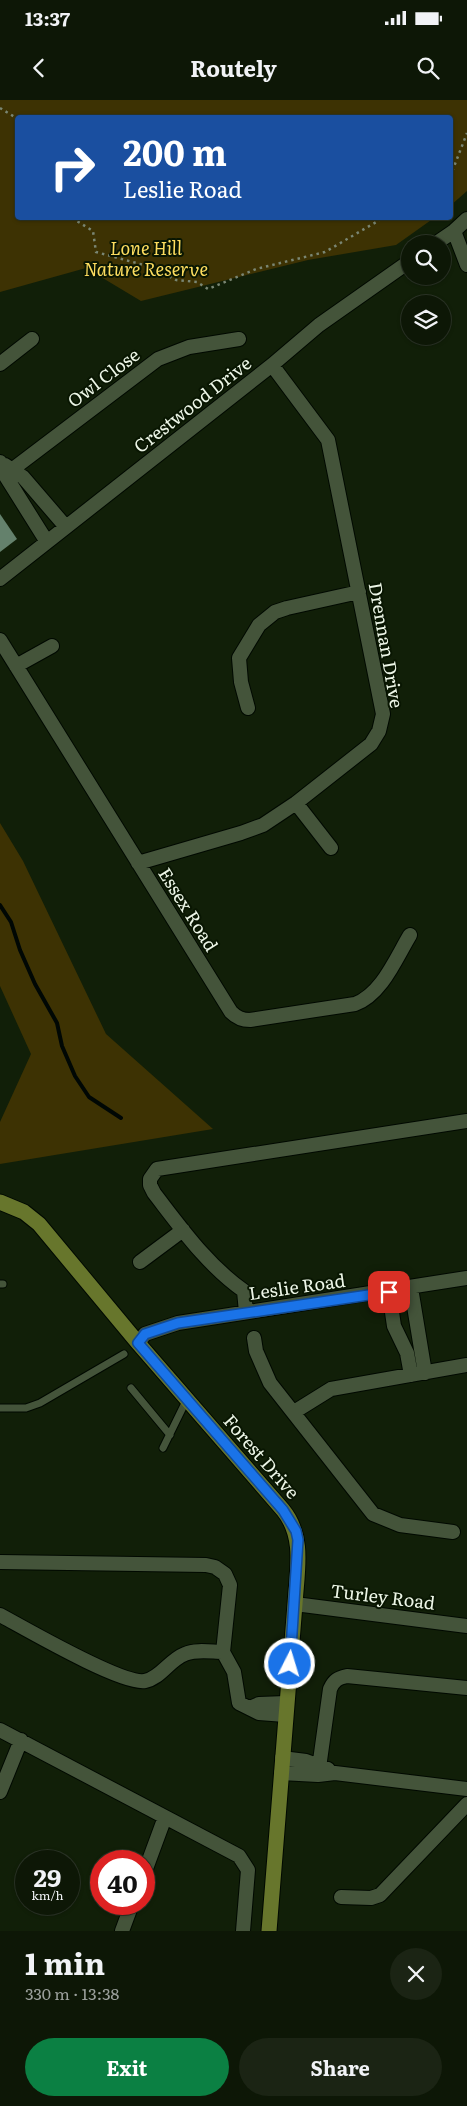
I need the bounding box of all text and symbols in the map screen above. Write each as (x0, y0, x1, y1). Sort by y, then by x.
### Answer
text: 13:37 (25, 4, 70, 32)
text: Routely (190, 51, 277, 84)
icon: back (25, 54, 53, 82)
icon: search (414, 54, 442, 82)
text: 200 m (123, 125, 227, 177)
icon: right (40, 135, 105, 200)
text: Leslie Road (123, 172, 242, 205)
park label: Lone Hill Nature Reserve (84, 234, 208, 282)
map controls (401, 235, 451, 345)
button: search (401, 235, 451, 285)
button: layers (401, 295, 451, 345)
street label: Owl Close (61, 341, 145, 413)
street label: Crestwood Drive (127, 349, 257, 459)
street label: Drennan Drive (363, 580, 411, 710)
street label: Essex Road (153, 862, 225, 956)
street label: Leslie Road (247, 1266, 347, 1306)
pin (368, 1271, 410, 1313)
icon: arrive (375, 1278, 403, 1306)
street label: Forest Drive (218, 1408, 306, 1504)
street label: Turley Road (329, 1576, 437, 1616)
position arrow (263, 1637, 315, 1689)
speed limit sign: 40 (90, 1850, 155, 1915)
text: 29 (34, 1858, 61, 1895)
text: km/h (32, 1886, 63, 1904)
text: 1 min (25, 1940, 105, 1984)
button: close (390, 1948, 442, 2000)
text: 330 m · 13:38 (25, 1981, 119, 2005)
button: Exit (25, 2038, 229, 2096)
button: Share (239, 2038, 442, 2096)

